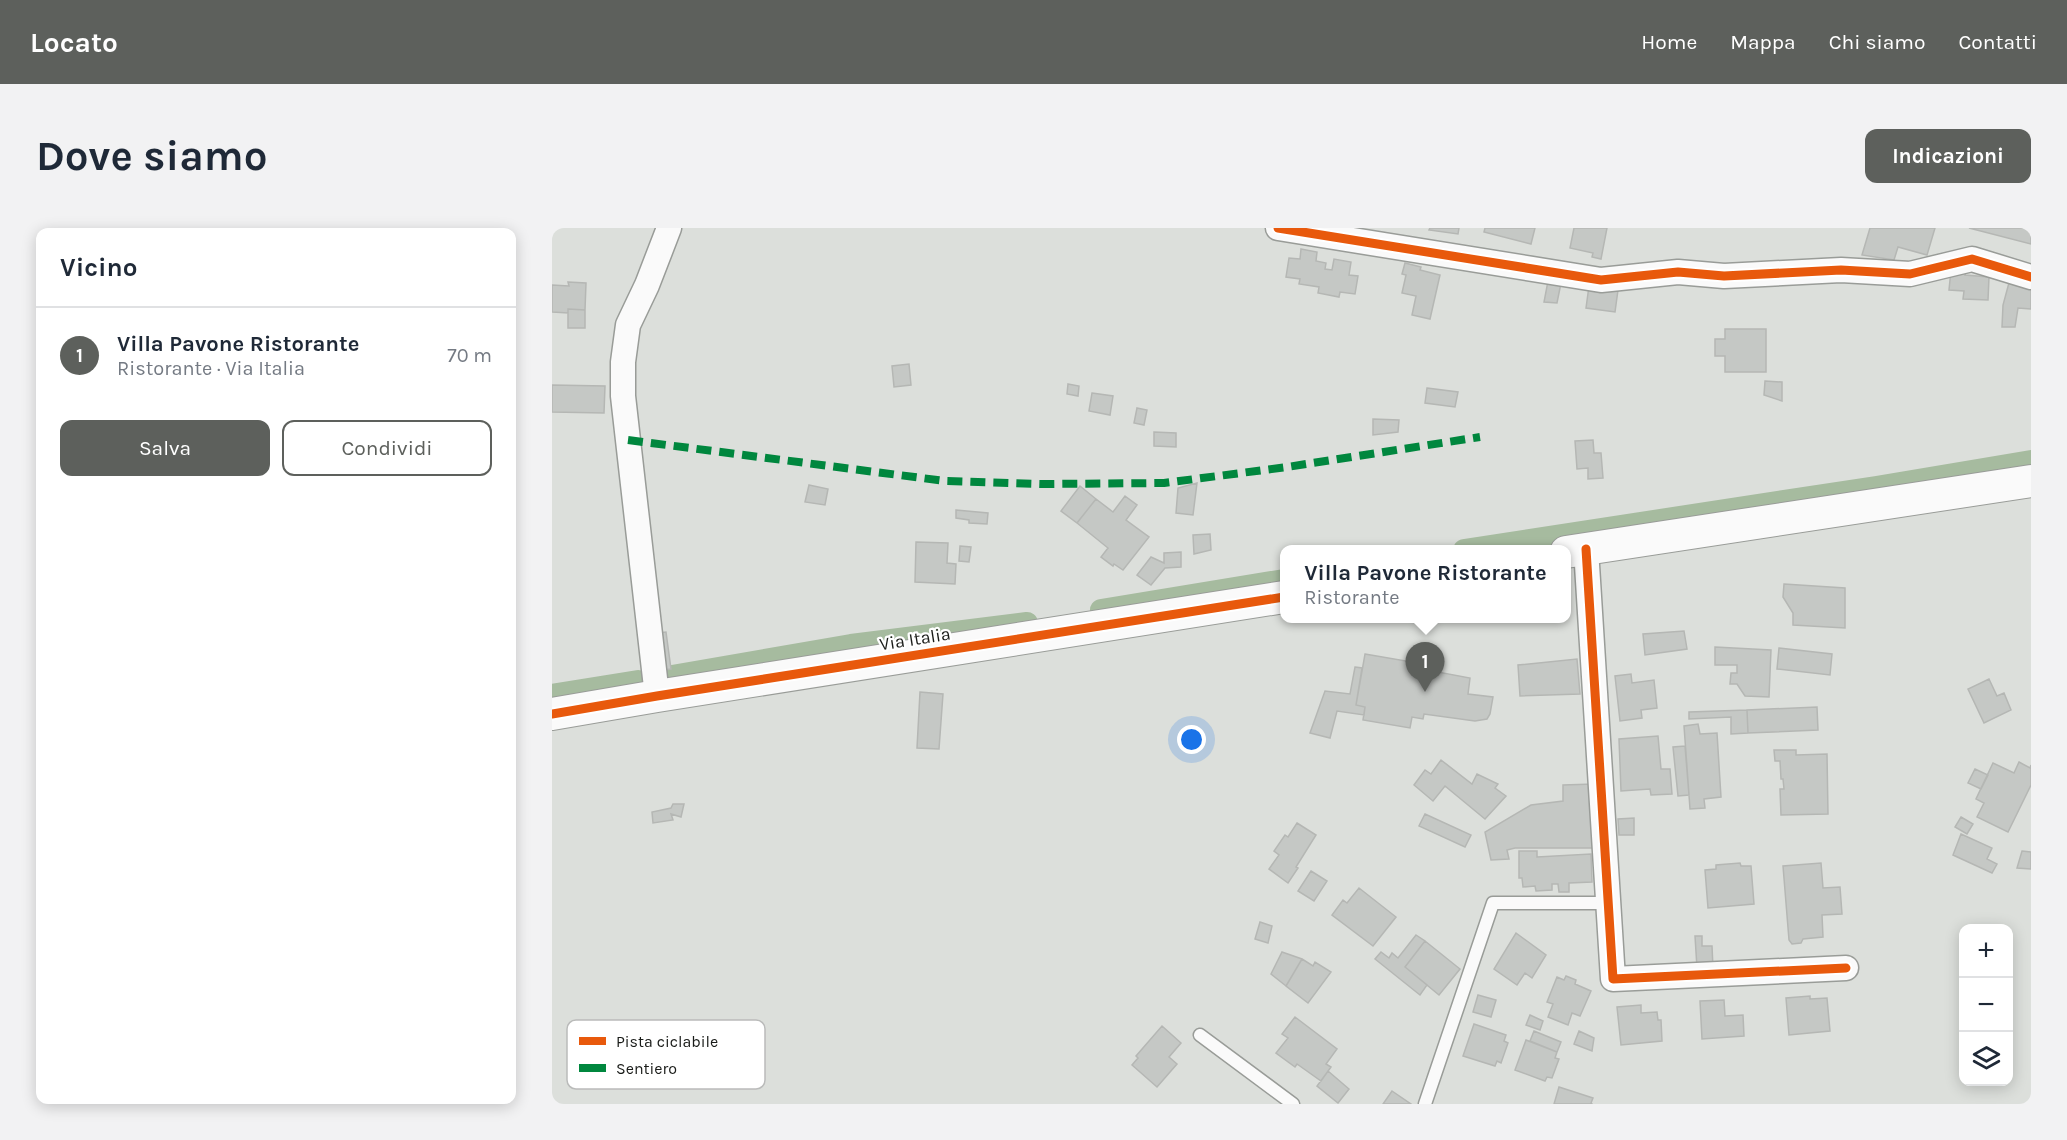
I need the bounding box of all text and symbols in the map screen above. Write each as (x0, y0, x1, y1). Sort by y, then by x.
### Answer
text: Locato (30, 26, 118, 59)
text: Home (1641, 30, 1697, 54)
text: Mappa (1730, 30, 1796, 54)
text: Chi siamo (1829, 30, 1925, 54)
text: Contatti (1958, 30, 2037, 54)
button: Indicazioni (1865, 129, 2031, 183)
text: Dove siamo (36, 131, 267, 181)
text: Vicino (60, 252, 137, 283)
text: Villa Pavone Ristorante (117, 331, 359, 357)
text: 1 (76, 344, 83, 367)
text: 70 m (447, 344, 492, 367)
text: Ristorante · Via Italia (117, 357, 305, 380)
button: Salva (60, 420, 270, 476)
button: Condividi (282, 420, 492, 476)
popup (1280, 545, 1571, 623)
text: Villa Pavone Ristorante (1304, 560, 1547, 586)
text: Ristorante (1304, 586, 1400, 609)
street label: Via Italia (878, 623, 952, 655)
pin: 1 (1406, 642, 1444, 692)
your location (1177, 725, 1206, 754)
map controls (1959, 924, 2013, 1086)
button: + (1959, 924, 2013, 978)
button: − (1959, 978, 2013, 1032)
legend (567, 1020, 765, 1089)
text: Pista ciclabile (616, 1032, 718, 1051)
button: layers (1959, 1032, 2013, 1086)
text: Sentiero (616, 1059, 677, 1078)

